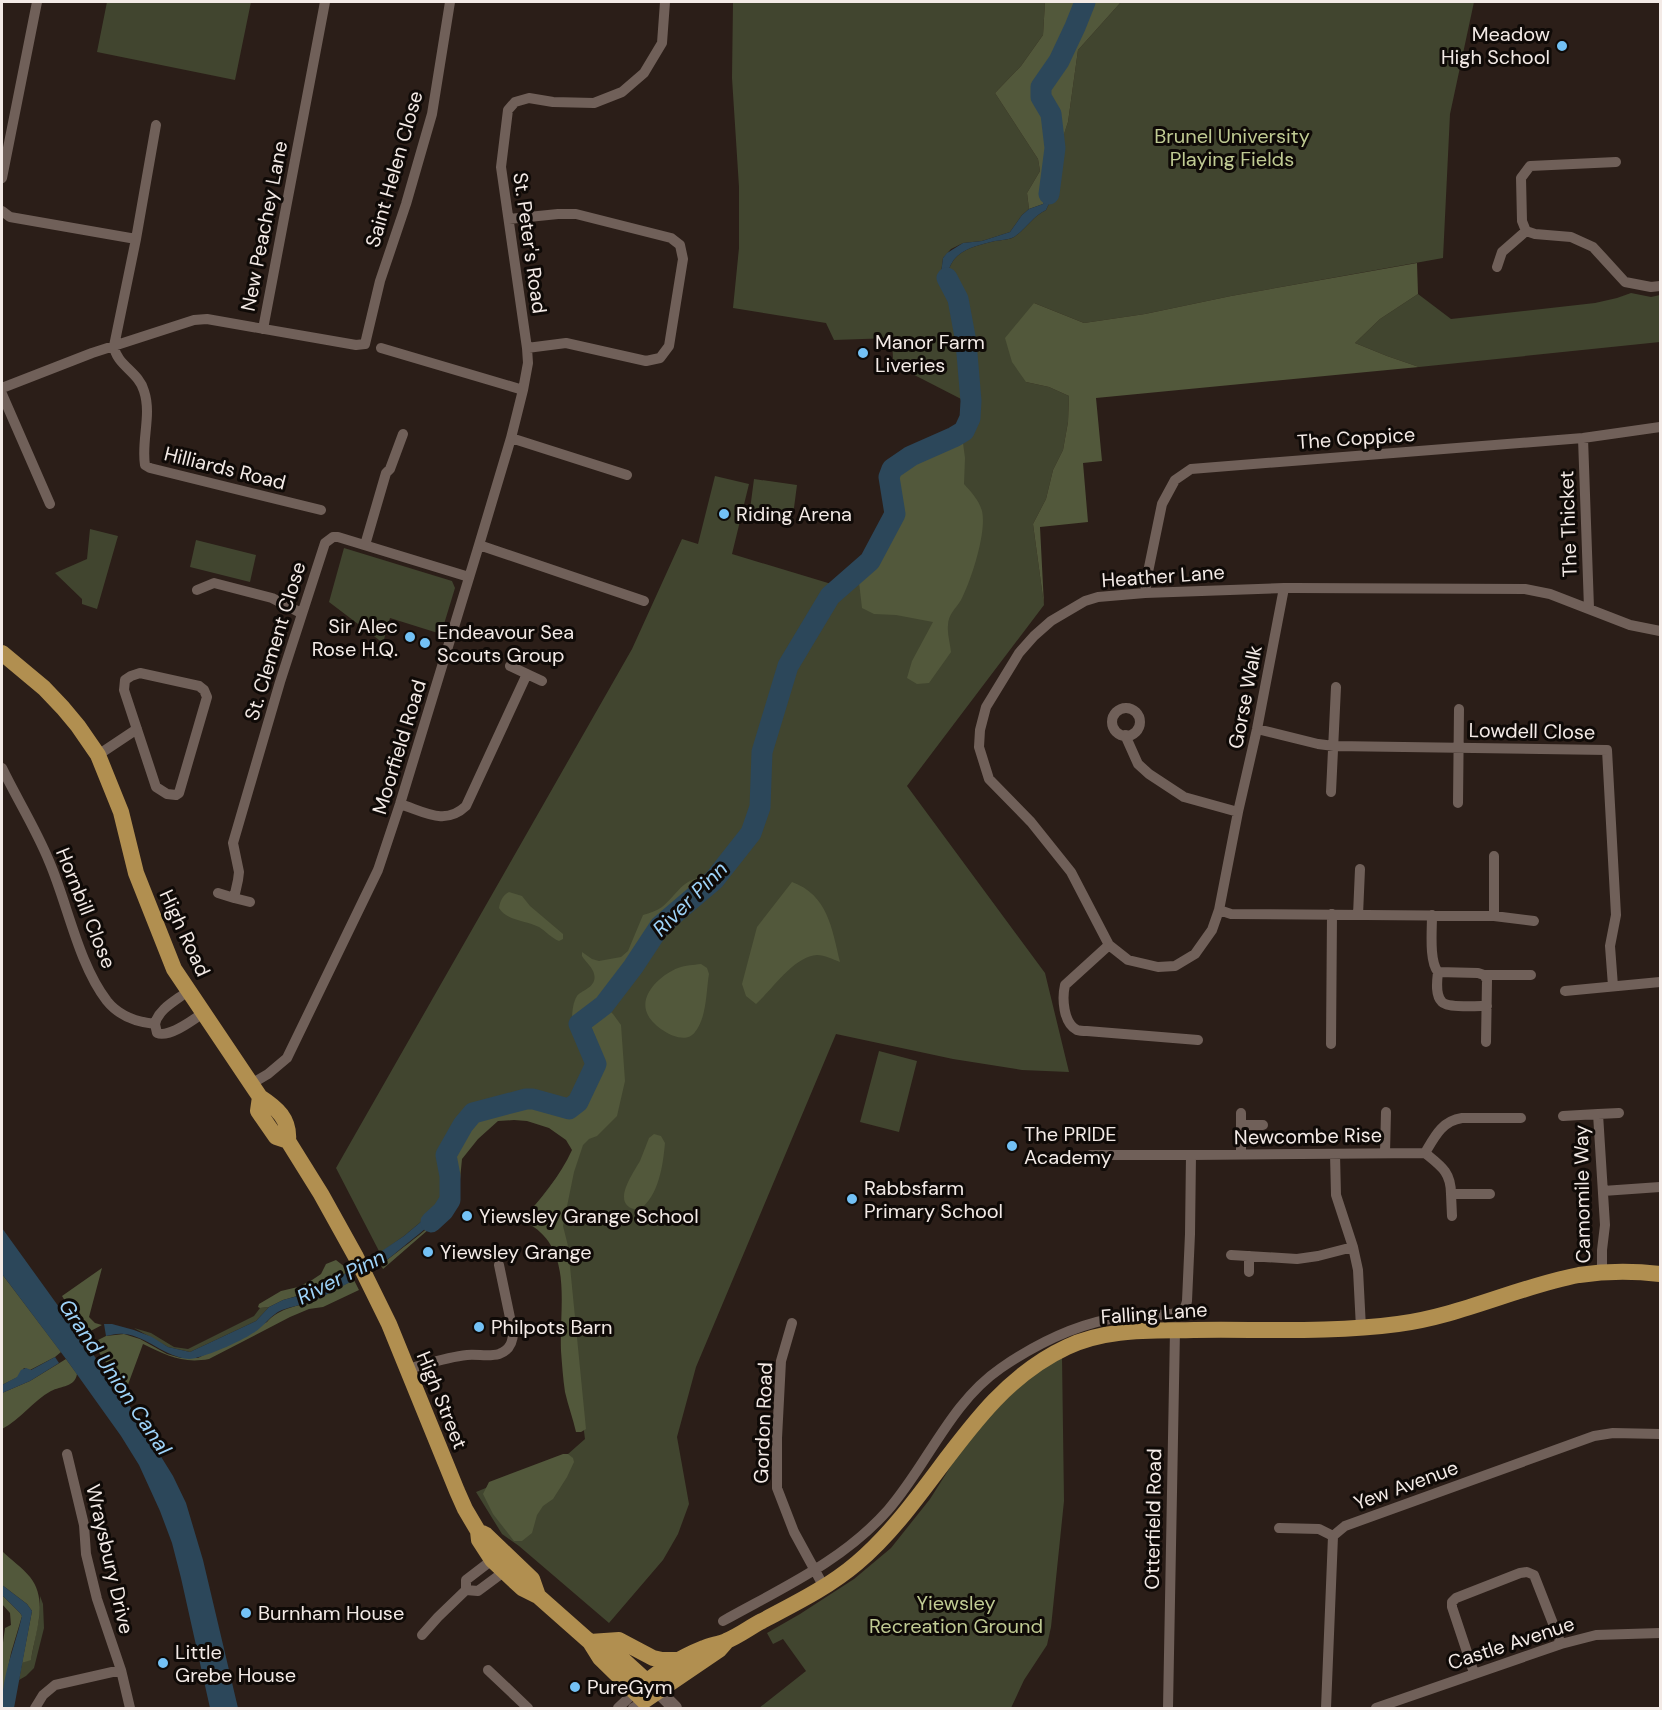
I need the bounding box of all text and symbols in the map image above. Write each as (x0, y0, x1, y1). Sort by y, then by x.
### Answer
place label: Meadow High School (1441, 21, 1550, 70)
marker: Meadow High School (1555, 39, 1569, 53)
street label: Saint Helen Close (359, 88, 429, 250)
park label: Brunel University Playing Fields (1154, 123, 1310, 172)
street label: New Peachey Lane (235, 138, 293, 314)
street label: St. Peter's Road (507, 171, 553, 315)
place label: Manor Farm Liveries (875, 329, 985, 378)
marker: Manor Farm Liveries (856, 346, 870, 360)
street label: The Coppice (1296, 421, 1416, 455)
street label: Hilliards Road (161, 440, 289, 496)
street label: The Thicket (1553, 470, 1583, 578)
place label: Riding Arena (736, 501, 852, 527)
marker: Riding Arena (717, 507, 731, 521)
street label: St. Clement Close (238, 558, 312, 724)
street label: Heather Lane (1101, 559, 1225, 593)
place label: Sir Alec Rose H.Q. (312, 613, 398, 662)
place label: Endeavour Sea Scouts Group (437, 619, 574, 668)
marker: Sir Alec Rose H.Q. (403, 630, 417, 644)
marker: Endeavour Sea Scouts Group (418, 636, 432, 650)
street label: Gorse Walk (1222, 643, 1268, 751)
street label: Moorfield Road (366, 677, 432, 817)
street label: Lowdell Close (1468, 717, 1596, 745)
street label: Hornbill Close (50, 844, 122, 972)
water label: River Pinn (646, 855, 734, 943)
street label: High Road (154, 885, 216, 981)
place label: The PRIDE Academy (1024, 1121, 1117, 1170)
street label: Newcombe Rise (1234, 1122, 1382, 1150)
street label: Camomile Way (1568, 1124, 1596, 1264)
marker: The PRIDE Academy (1005, 1139, 1019, 1153)
place label: Rabbsfarm Primary School (864, 1175, 1003, 1224)
marker: Rabbsfarm Primary School (845, 1192, 859, 1206)
place label: Yiewsley Grange School (479, 1203, 699, 1229)
marker: Yiewsley Grange School (460, 1209, 474, 1223)
place label: Yiewsley Grange (440, 1239, 592, 1265)
water label: River Pinn (292, 1243, 390, 1311)
marker: Yiewsley Grange (421, 1245, 435, 1259)
water label: Grand Union Canal (52, 1293, 178, 1461)
street label: Falling Lane (1100, 1296, 1208, 1330)
place label: Philpots Barn (491, 1314, 612, 1340)
marker: Philpots Barn (472, 1320, 486, 1334)
street label: High Street (411, 1347, 473, 1453)
street label: Gordon Road (748, 1362, 778, 1484)
street label: Otterfield Road (1139, 1448, 1167, 1590)
street label: Yew Avenue (1350, 1454, 1462, 1516)
street label: Wraysbury Drive (80, 1482, 140, 1636)
park label: Yiewsley Recreation Ground (869, 1590, 1043, 1639)
place label: Burnham House (258, 1600, 404, 1626)
marker: Burnham House (239, 1606, 253, 1620)
street label: Castle Avenue (1444, 1610, 1578, 1676)
place label: Little Grebe House (175, 1639, 296, 1688)
marker: Little Grebe House (156, 1656, 170, 1670)
place label: PureGym (587, 1674, 673, 1700)
marker: PureGym (568, 1680, 582, 1694)

